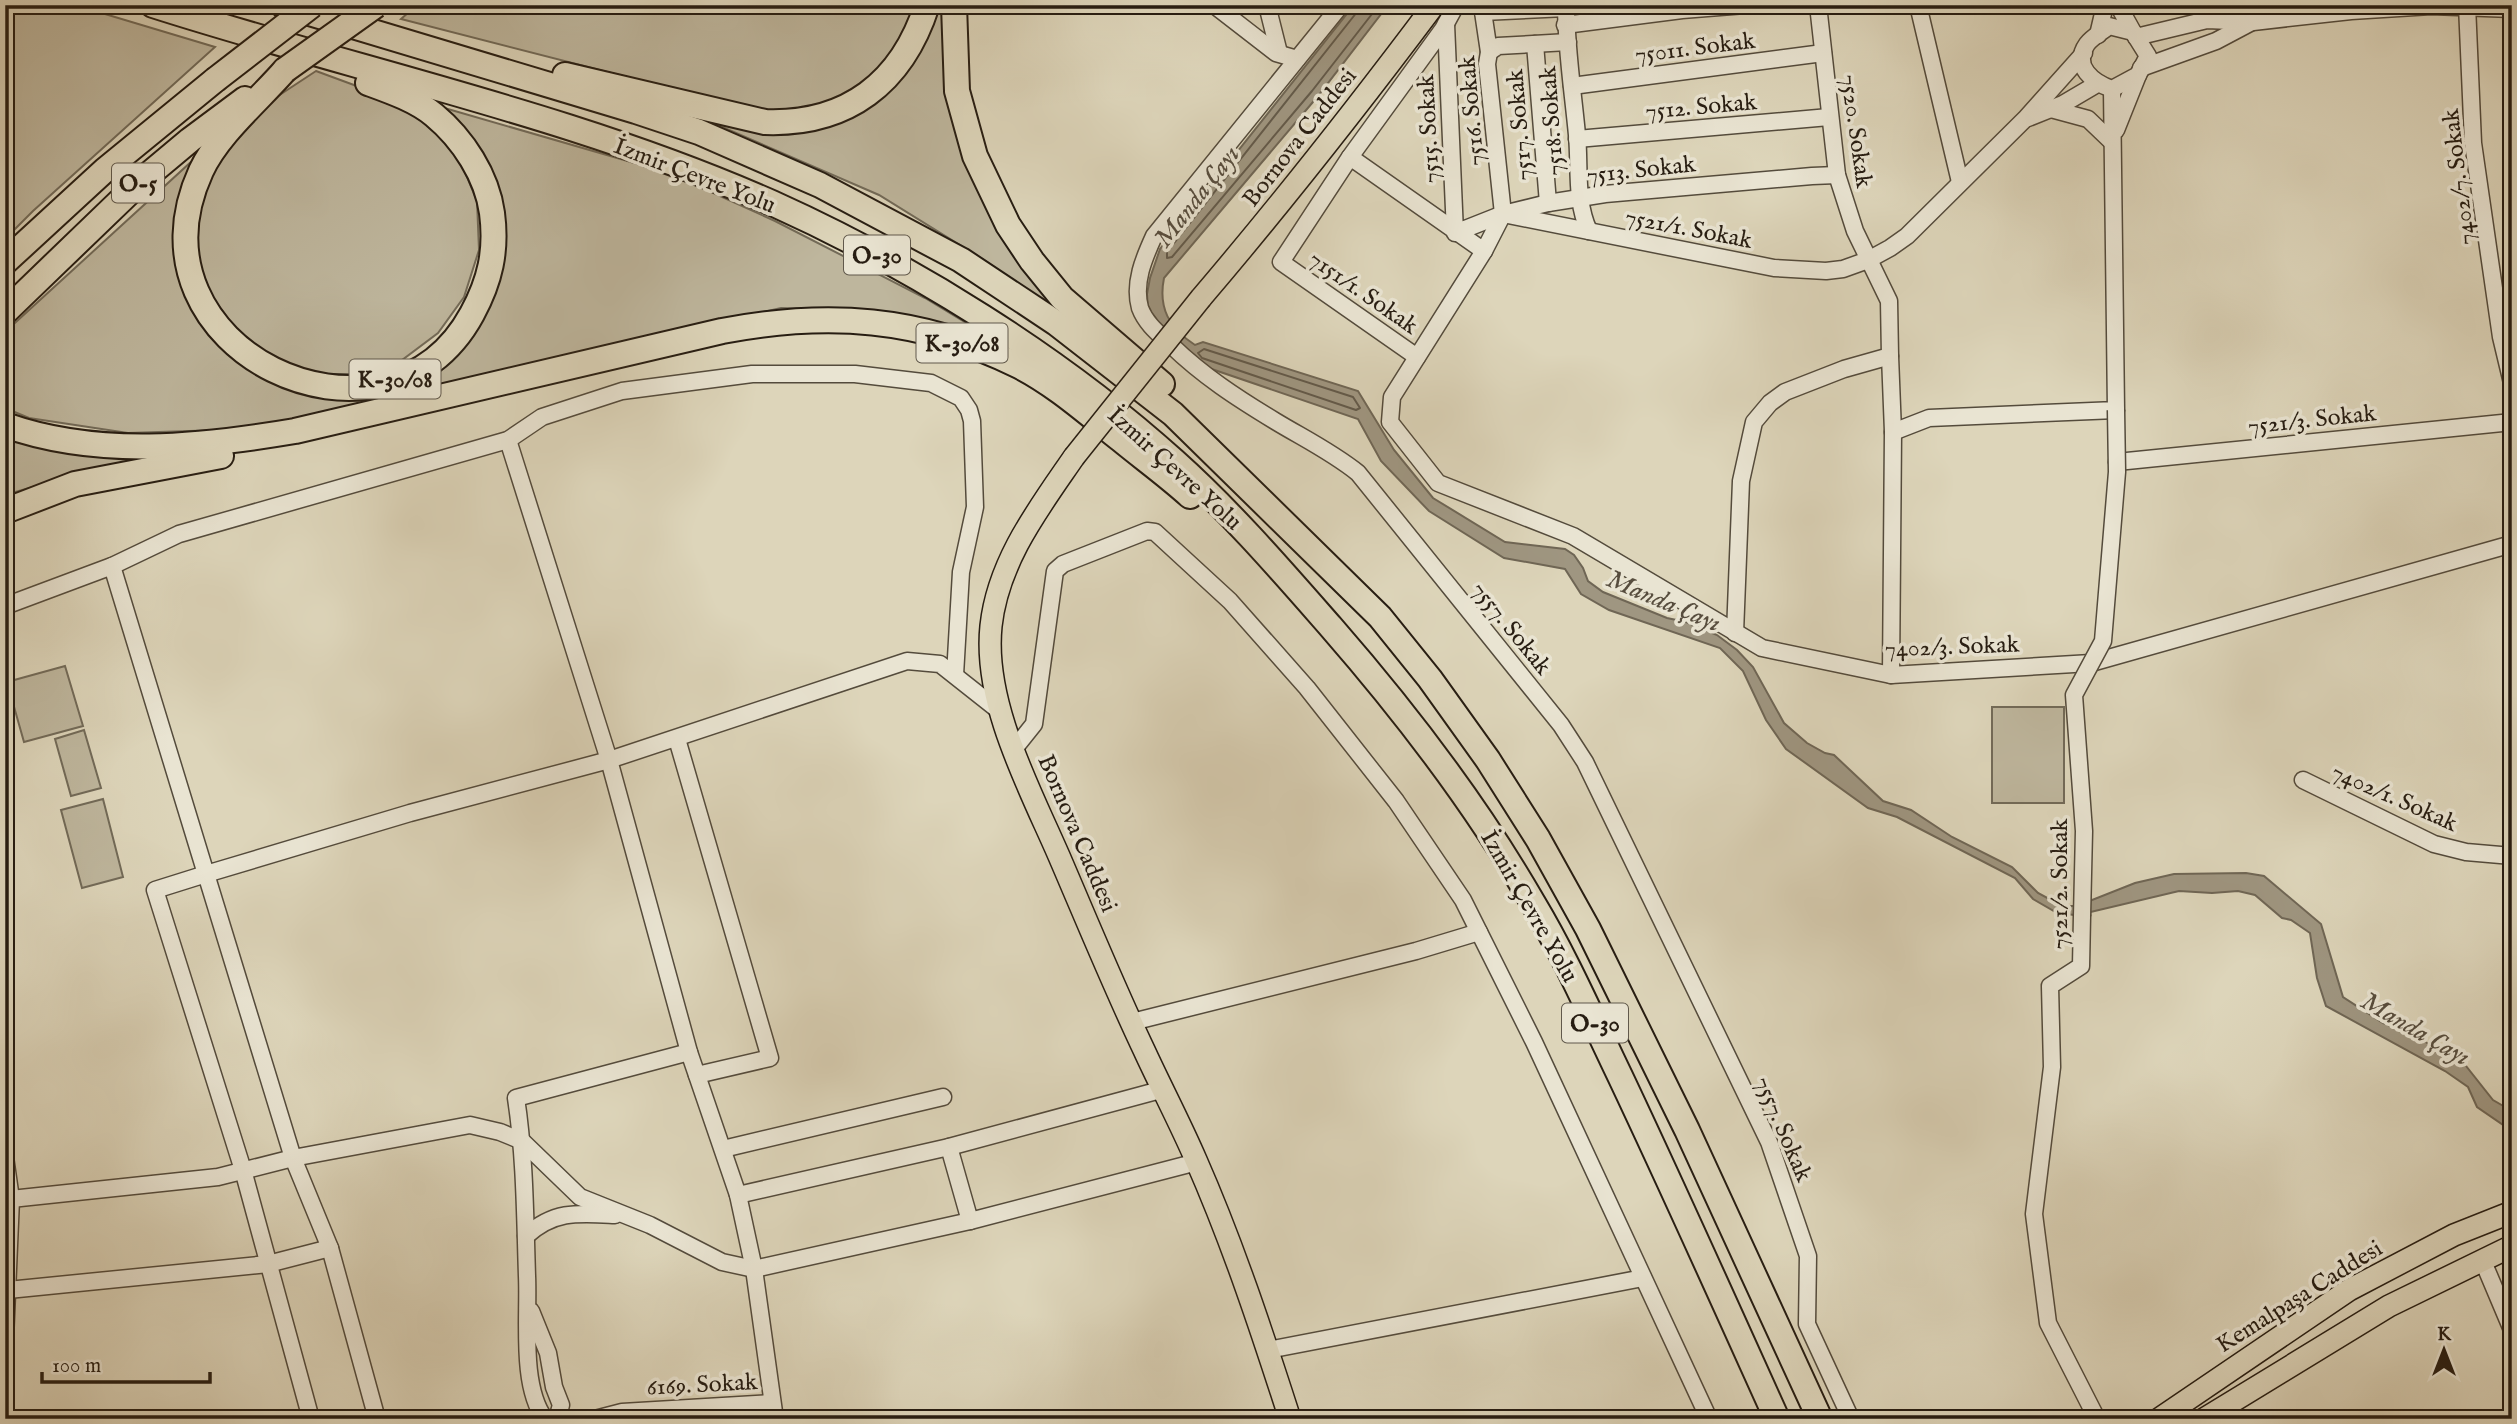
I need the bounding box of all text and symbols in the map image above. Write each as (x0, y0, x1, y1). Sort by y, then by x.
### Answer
street label: 75011. Sokak (1633, 26, 1757, 71)
street label: 7516. Sokak (1452, 54, 1493, 167)
street label: Bornova Caddesi (1236, 62, 1364, 214)
street label: 7518. Sokak (1533, 65, 1572, 177)
street label: 7517. Sokak (1500, 68, 1541, 182)
street label: 7520. Sokak (1832, 72, 1879, 190)
street label: 7515. Sokak (1411, 73, 1448, 184)
street label: 7512. Sokak (1644, 87, 1758, 128)
street label: 7402/7. Sokak (2436, 107, 2483, 247)
street label: İzmir Çevre Yolu (609, 131, 780, 222)
water label: Manda Çayı (1147, 139, 1247, 255)
street label: 7513. Sokak (1585, 149, 1697, 192)
road number: O-5 (112, 164, 164, 202)
street label: 7521/1. Sokak (1623, 202, 1755, 257)
road number: O-30 (844, 236, 910, 274)
street label: 7151/1. Sokak (1302, 244, 1424, 342)
road number: K-30/08 (916, 324, 1007, 362)
road number: K-30/08 (350, 360, 440, 398)
street label: 7521/3. Sokak (2247, 398, 2378, 443)
street label: İzmir Çevre Yolu (1100, 400, 1248, 538)
water label: Manda Çayı (1601, 563, 1725, 640)
street label: 7557. Sokak (1464, 576, 1558, 682)
street label: 7402/3. Sokak (1884, 630, 2020, 665)
street label: Bornova Caddesi (1029, 750, 1124, 917)
street label: 7402/1. Sokak (2327, 757, 2462, 840)
street label: 7521/2. Sokak (2045, 818, 2076, 949)
street label: İzmir Çevre Yolu (1473, 825, 1585, 989)
water label: Manda Çayı (2355, 985, 2476, 1074)
road number: O-30 (1562, 1004, 1628, 1042)
street label: 7557. Sokak (1747, 1072, 1819, 1187)
street label: Kemalpaşa Caddesi (2211, 1234, 2389, 1361)
north arrow (2408, 1316, 2478, 1386)
text: K (2437, 1323, 2452, 1347)
scale bar (42, 1340, 210, 1384)
text: 100 m (52, 1353, 101, 1380)
street label: 6169. Sokak (646, 1367, 759, 1404)

